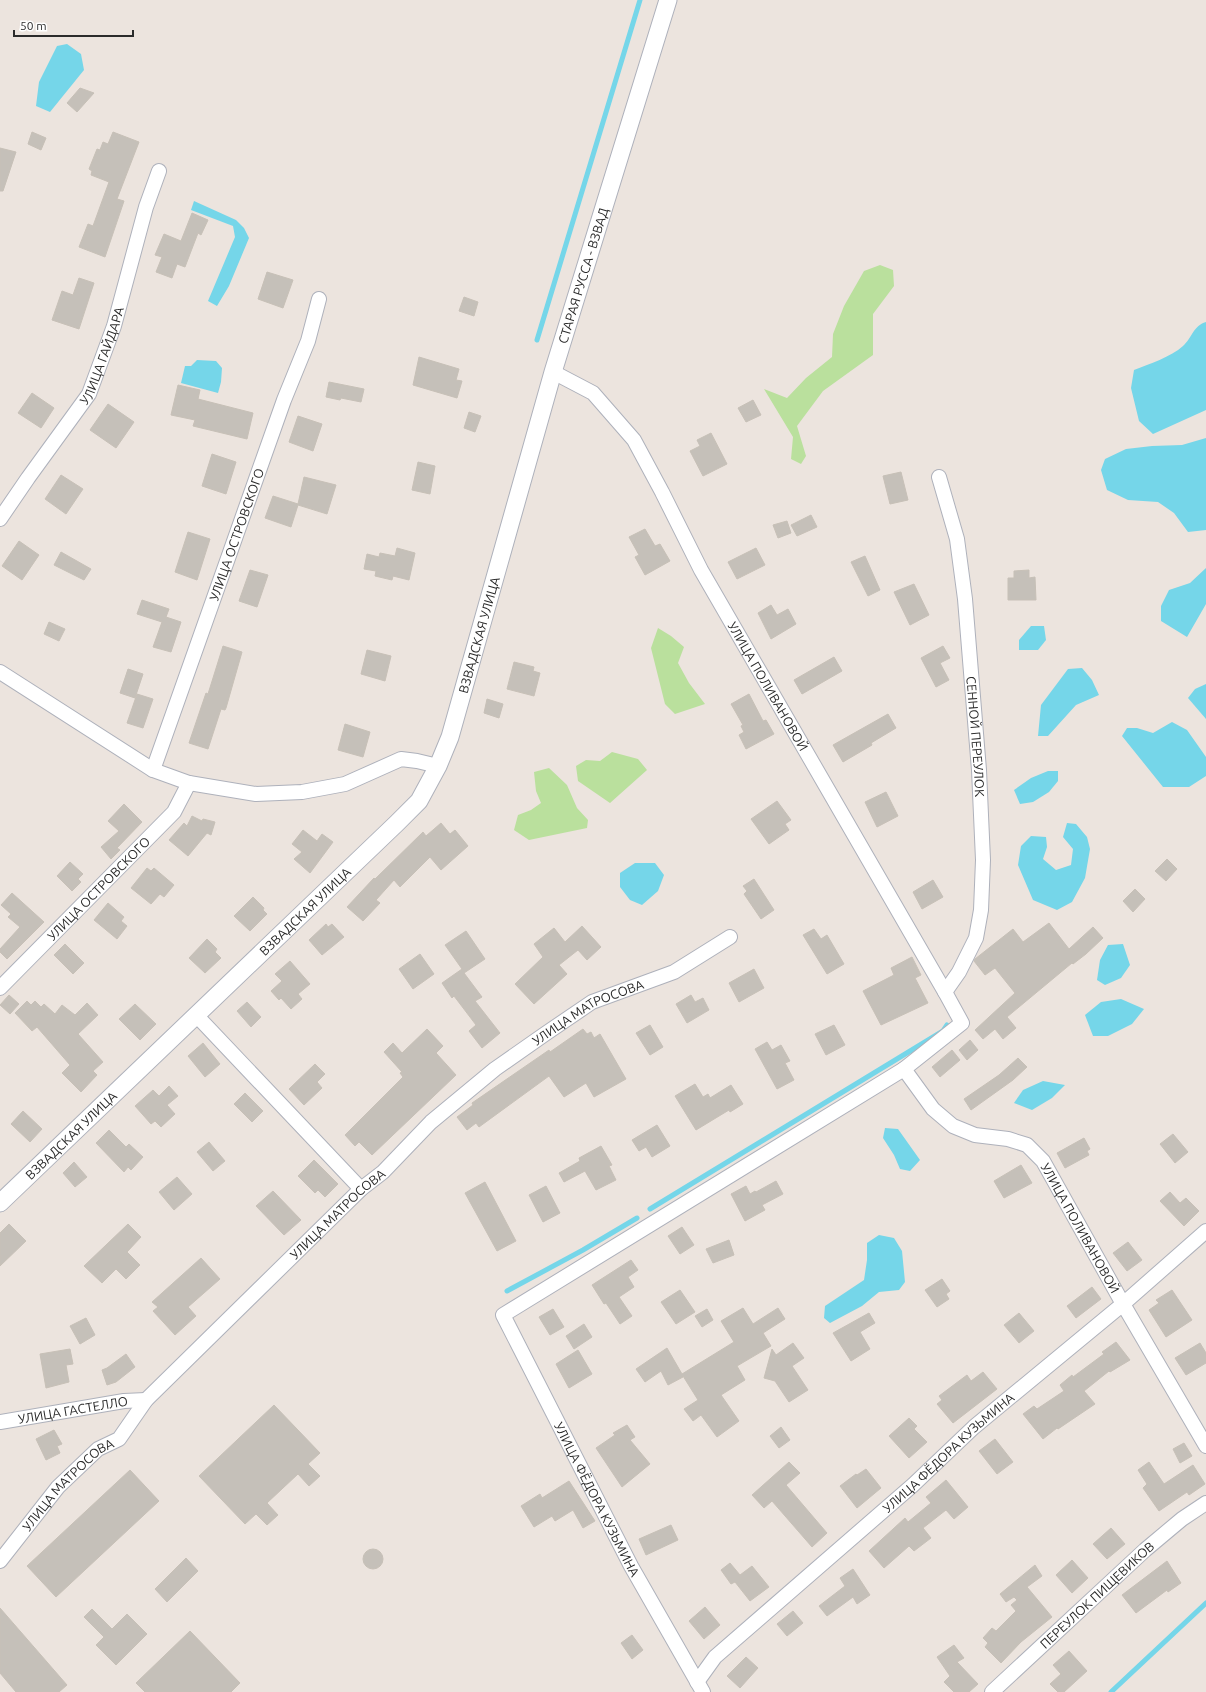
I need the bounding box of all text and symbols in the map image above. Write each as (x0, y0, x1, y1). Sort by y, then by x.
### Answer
scale bar (14, 12, 133, 38)
text: 50 m (20, 19, 47, 32)
street label: СТАРАЯ РУССА - ВЗВАД (555, 206, 610, 345)
street label: УЛИЦА ГАЙДАРА (77, 305, 126, 407)
street label: УЛИЦА ОСТРОВСКОГО (207, 466, 266, 602)
street label: ВЗВАДСКАЯ УЛИЦА (456, 574, 502, 695)
street label: УЛИЦА ПОЛИВАНОВОЙ (725, 619, 811, 753)
street label: СЕННОЙ ПЕРЕУЛОК (964, 676, 987, 797)
street label: УЛИЦА ОСТРОВСКОГО (44, 834, 152, 943)
street label: ВЗВАДСКАЯ УЛИЦА (257, 864, 354, 958)
street label: УЛИЦА МАТРОСОВА (530, 977, 646, 1048)
street label: ВЗВАДСКАЯ УЛИЦА (22, 1088, 120, 1182)
street label: УЛИЦА ПОЛИВАНОВОЙ (1039, 1161, 1122, 1295)
street label: УЛИЦА МАТРОСОВА (287, 1166, 388, 1262)
street label: УЛИЦА ФЁДОРА КУЗЬМИНА (880, 1390, 1017, 1515)
street label: УЛИЦА ГАСТЕЛЛО (17, 1393, 129, 1426)
street label: УЛИЦА ФЁДОРА КУЗЬМИНА (552, 1420, 643, 1579)
street label: УЛИЦА МАТРОСОВА (20, 1435, 116, 1533)
street label: ПЕРЕУЛОК ПИЩЕВИКОВ (1037, 1539, 1157, 1651)

